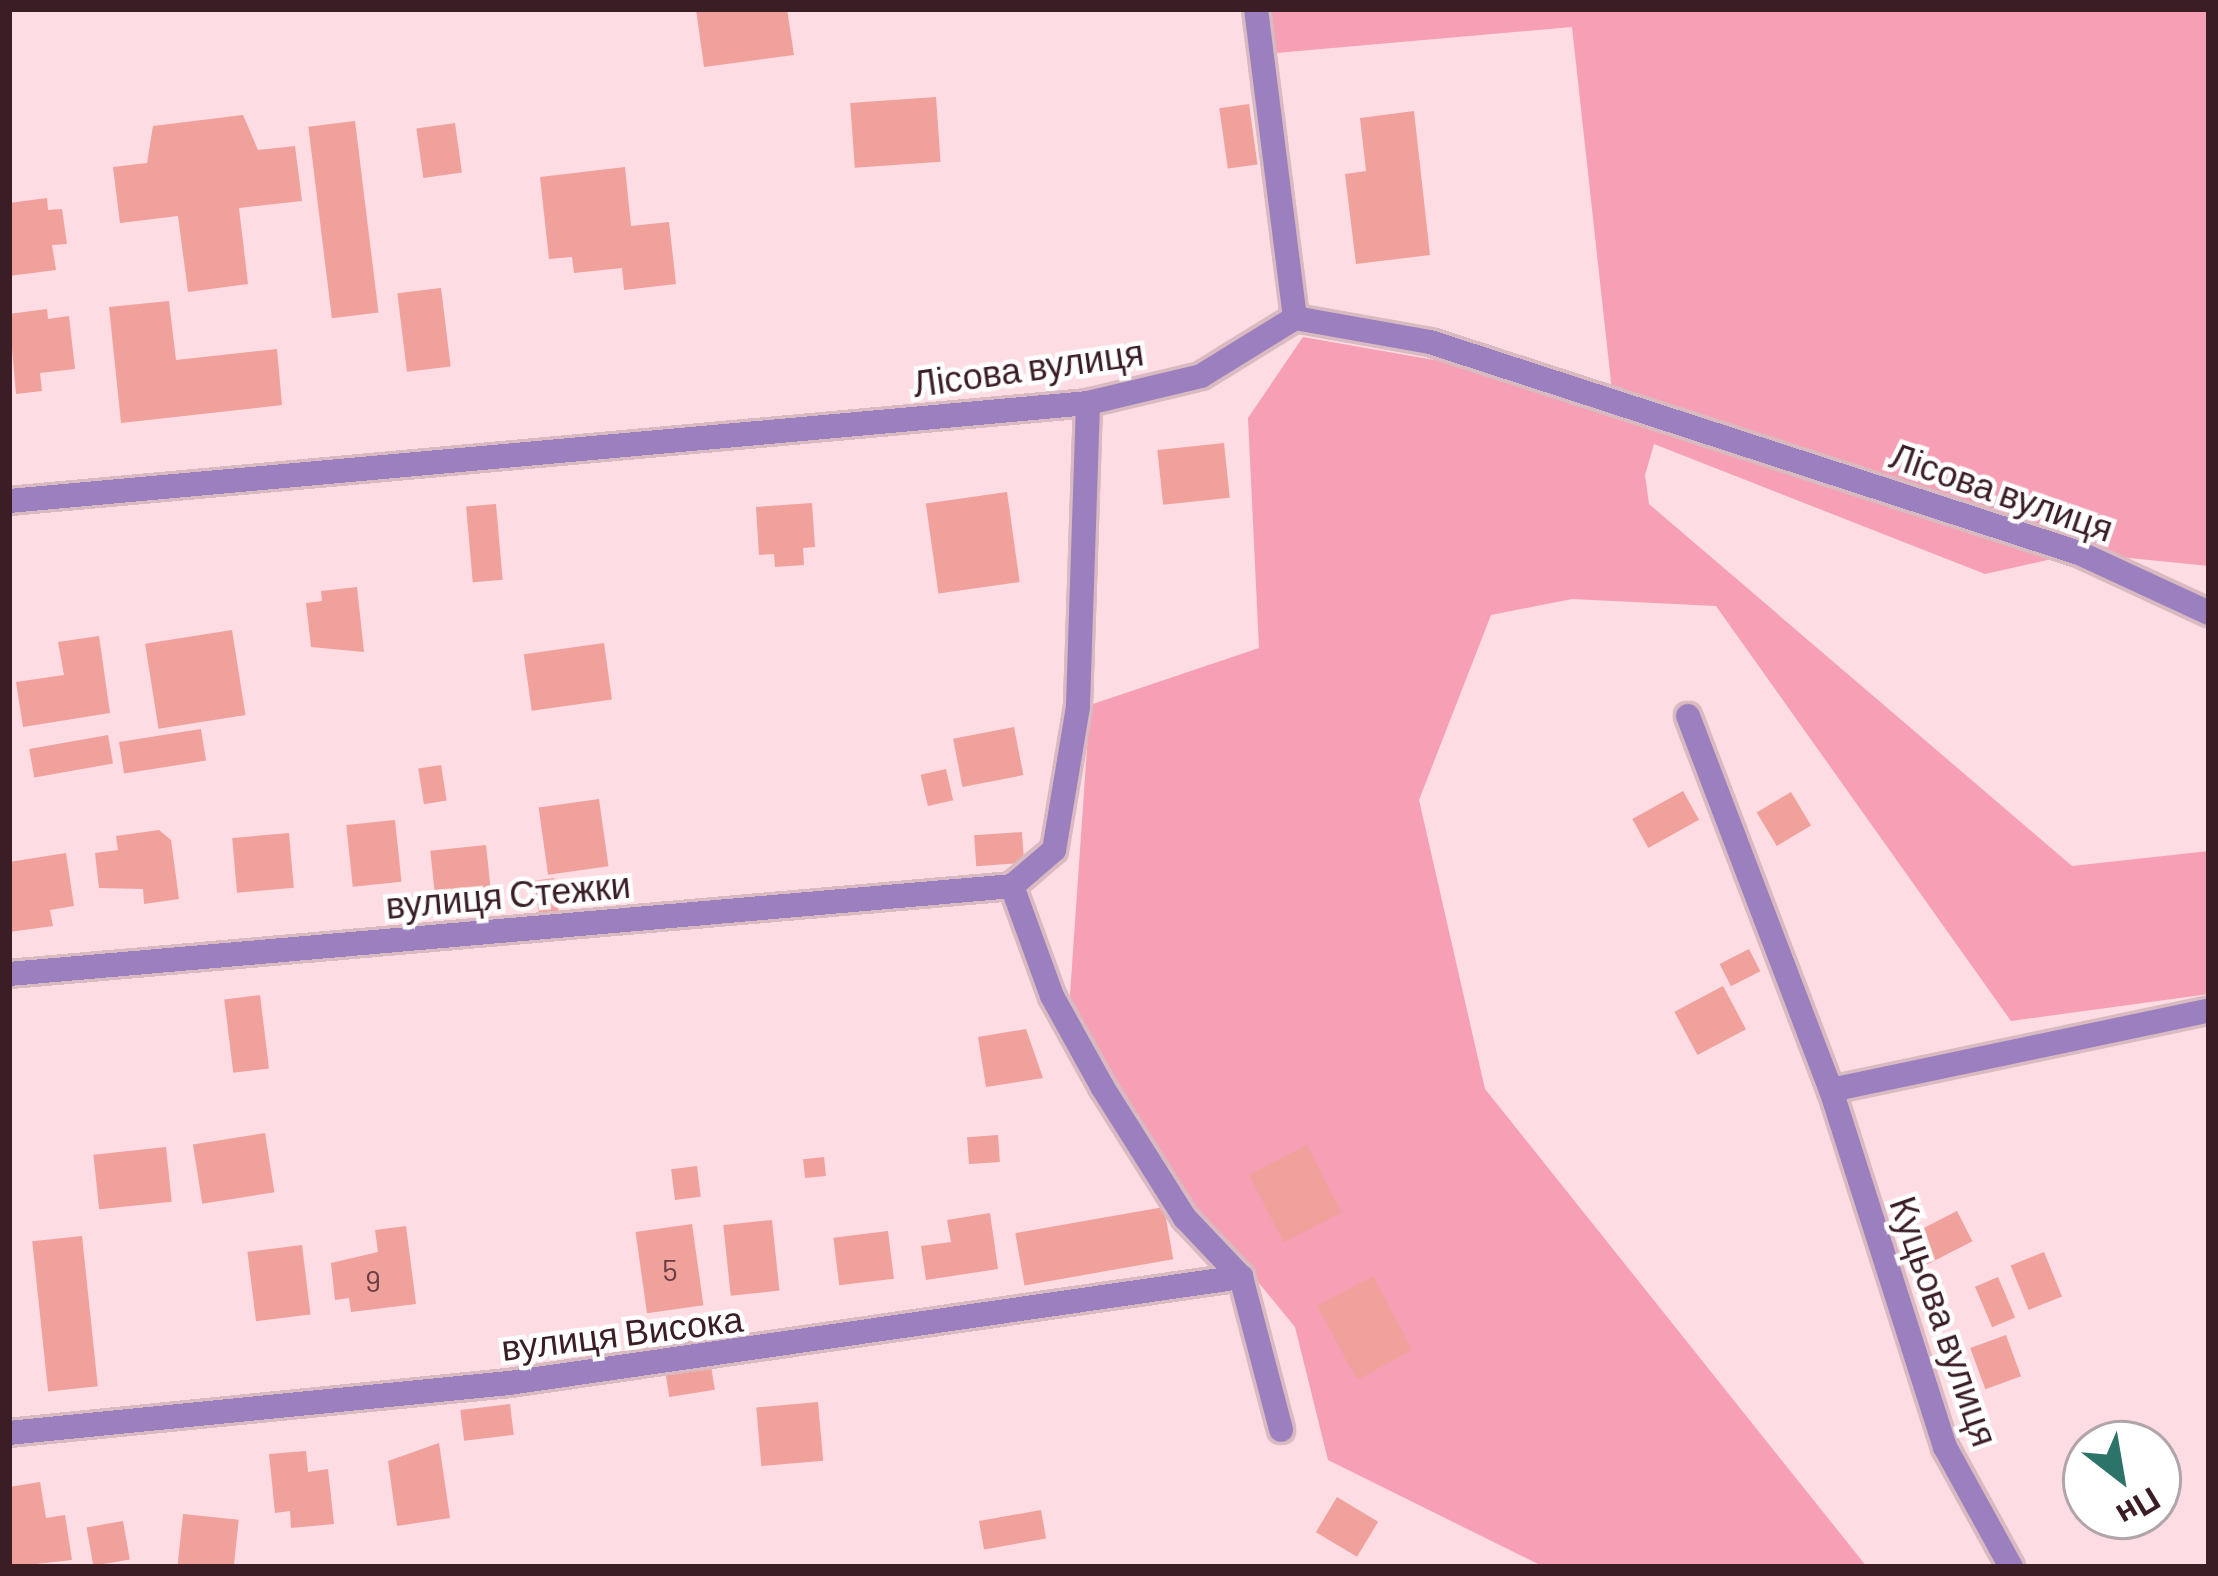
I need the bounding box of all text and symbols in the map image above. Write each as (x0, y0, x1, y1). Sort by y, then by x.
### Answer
street label: Лісова вулиця (910, 329, 1146, 405)
street label: Лісова вулиця (1885, 433, 2119, 549)
street label: вулиця Стежки (384, 862, 632, 926)
street label: Куцьова вулиця (1882, 1191, 2008, 1451)
house number: 5 (662, 1251, 678, 1287)
house number: 9 (365, 1262, 381, 1298)
street label: вулиця Висока (499, 1296, 745, 1368)
north arrow (2062, 1420, 2182, 1540)
text: Пн (2110, 1480, 2168, 1537)

